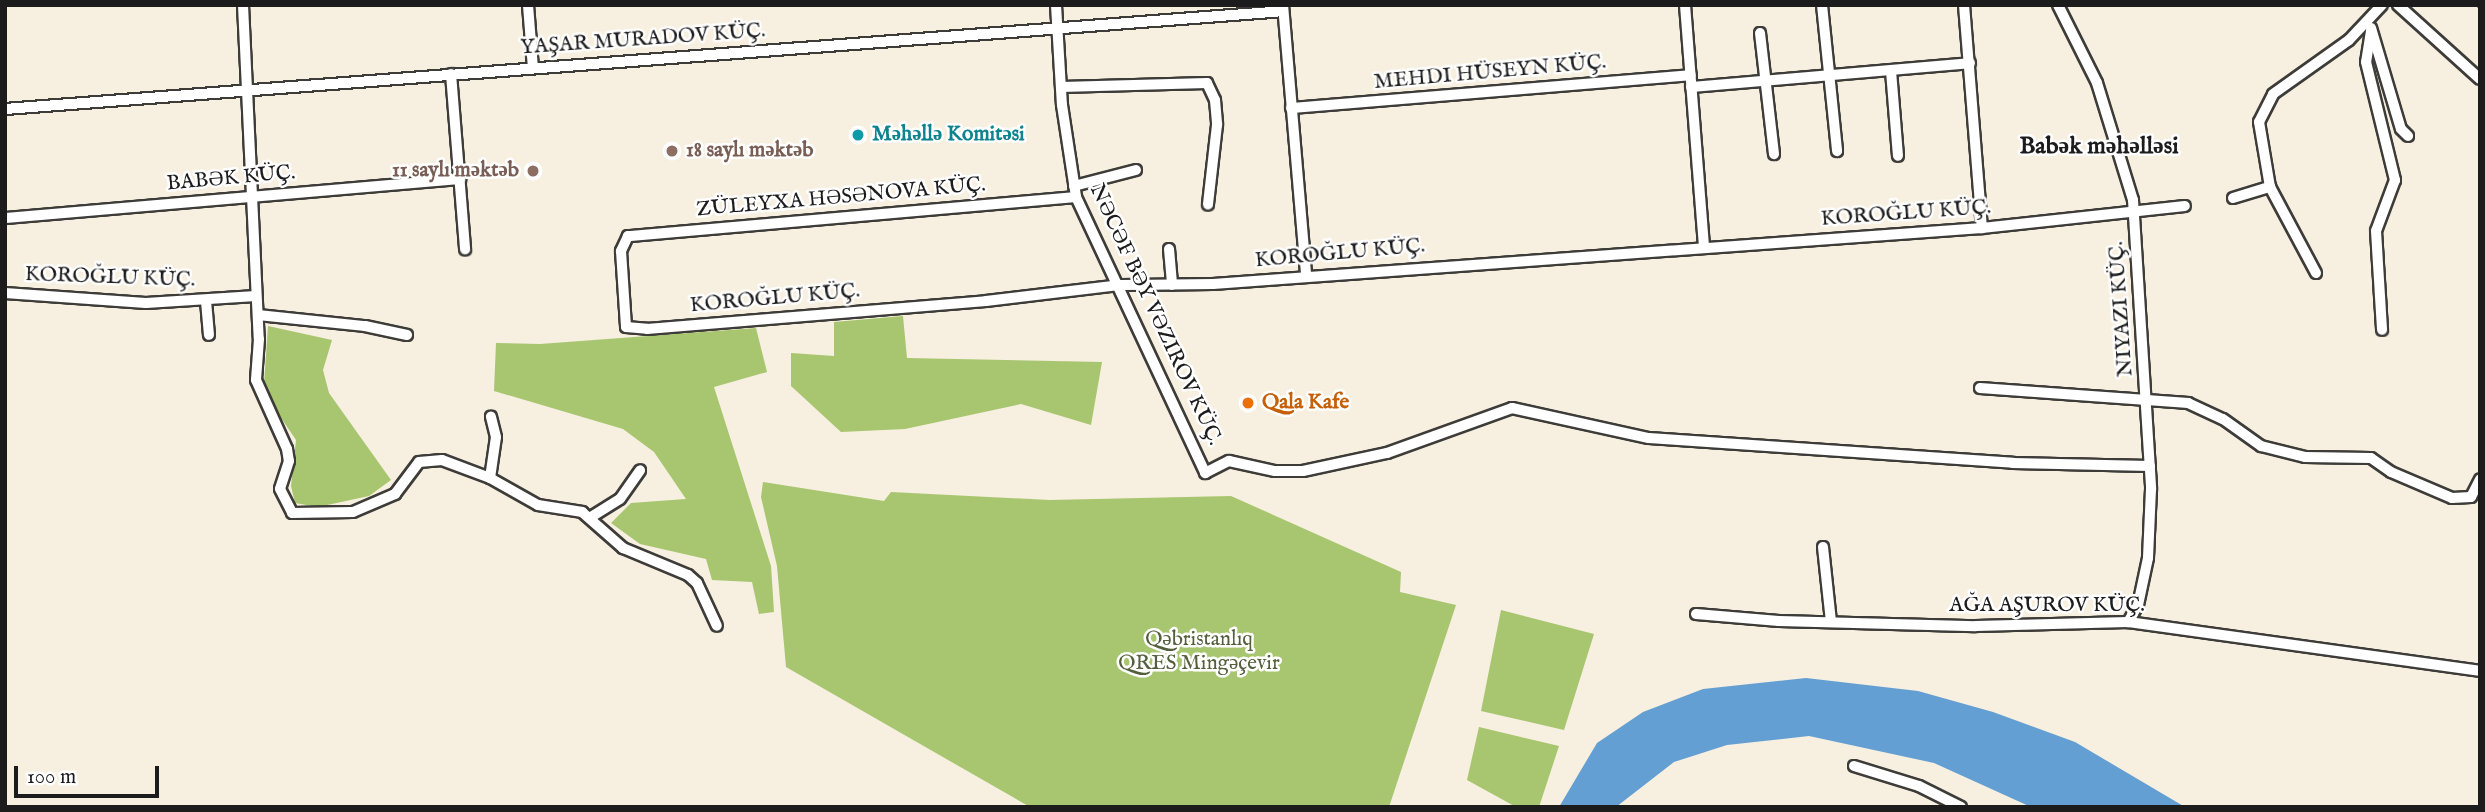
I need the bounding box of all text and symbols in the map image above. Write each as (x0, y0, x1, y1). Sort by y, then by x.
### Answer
street label: YAŞAR MURADOV KÜÇ. (520, 19, 766, 61)
street label: MEHDI HÜSEYN KÜÇ. (1373, 50, 1607, 96)
place label: Məhəllə Komitəsi (872, 122, 1025, 148)
marker: Məhəllə Komitəsi (850, 127, 866, 143)
district label: Babək məhəlləsi (2019, 133, 2179, 161)
place label: 18 saylı məktəb (686, 138, 814, 164)
marker: 18 saylı məktəb (664, 143, 680, 159)
place label: 11 saylı məktəb (392, 158, 519, 184)
street label: BABƏK KÜÇ. (166, 161, 296, 197)
marker: 11 saylı məktəb (525, 163, 541, 179)
street label: ZÜLEYXA HƏSƏNOVA KÜÇ. (695, 173, 987, 223)
street label: NƏCƏF BƏY VƏZIROV KÜÇ. (1083, 180, 1227, 450)
street label: KOROĞLU KÜÇ. (1820, 195, 1992, 233)
street label: KOROĞLU KÜÇ. (1254, 234, 1426, 274)
street label: NIYAZI KÜÇ. (2105, 240, 2139, 378)
street label: KOROĞLU KÜÇ. (24, 262, 196, 294)
street label: KOROĞLU KÜÇ. (689, 279, 861, 319)
place label: Qala Kafe (1262, 390, 1349, 416)
marker: Qala Kafe (1240, 395, 1256, 411)
street label: AĞA AŞUROV KÜÇ. (1949, 593, 2145, 619)
park label: Qəbristanlıq QRES Mingəçevir (1118, 627, 1280, 677)
scale bar (18, 752, 163, 796)
text: 100 m (27, 764, 76, 791)

